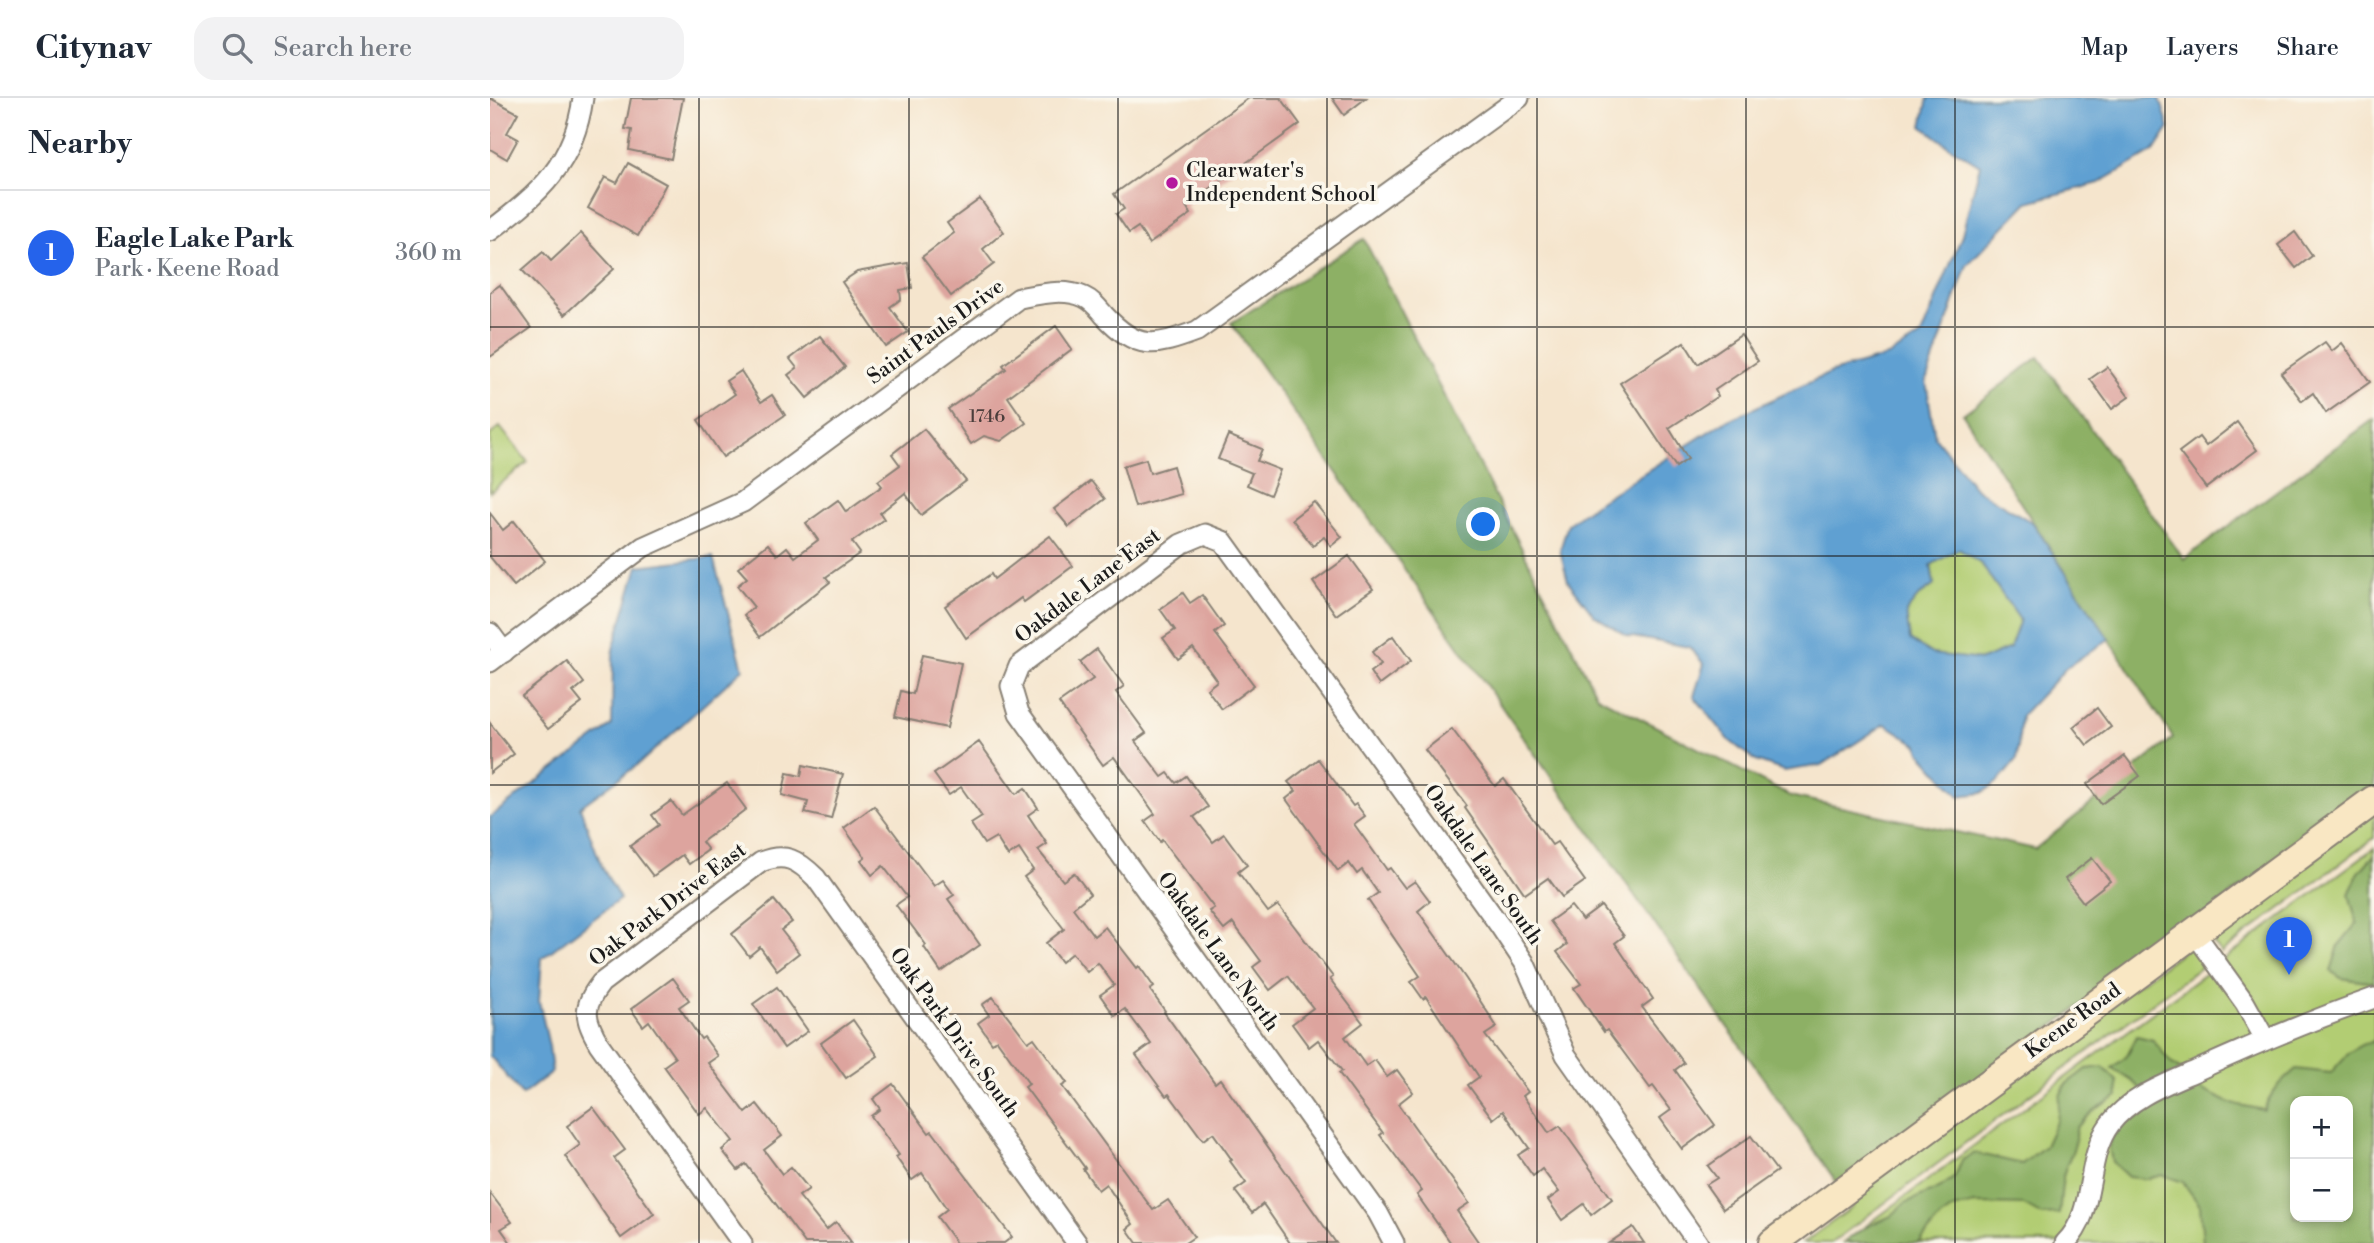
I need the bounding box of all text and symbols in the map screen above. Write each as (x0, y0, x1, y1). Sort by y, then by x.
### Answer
search box (194, 17, 684, 80)
text: Citynav (35, 28, 152, 69)
icon: search (218, 29, 256, 67)
text: Search here (274, 32, 412, 64)
text: Map (2081, 33, 2128, 63)
text: Layers (2166, 33, 2238, 63)
text: Share (2276, 33, 2339, 63)
text: Nearby (28, 125, 132, 163)
place label: Clearwater's Independent School (1186, 158, 1376, 208)
marker: Clearwater's Independent School (1164, 175, 1180, 191)
text: Eagle Lake Park (95, 223, 294, 255)
text: 1 (45, 239, 57, 267)
text: 360 m (395, 239, 462, 267)
text: Park · Keene Road (95, 255, 279, 283)
street label: Saint Pauls Drive (862, 274, 1010, 390)
house number: 1746 (969, 405, 1005, 428)
your location (1466, 507, 1500, 541)
street label: Oakdale Lane East (1010, 522, 1166, 649)
street label: Oakdale Lane South (1418, 780, 1548, 951)
street label: Oak Park Drive East (584, 837, 752, 973)
street label: Oakdale Lane North (1151, 867, 1285, 1037)
pin: 1 (2266, 917, 2312, 975)
street label: Oak Park Drive South (883, 943, 1025, 1124)
street label: Keene Road (2020, 977, 2126, 1065)
map controls (2290, 1096, 2353, 1222)
button: + (2290, 1096, 2353, 1159)
button: − (2290, 1159, 2353, 1222)

